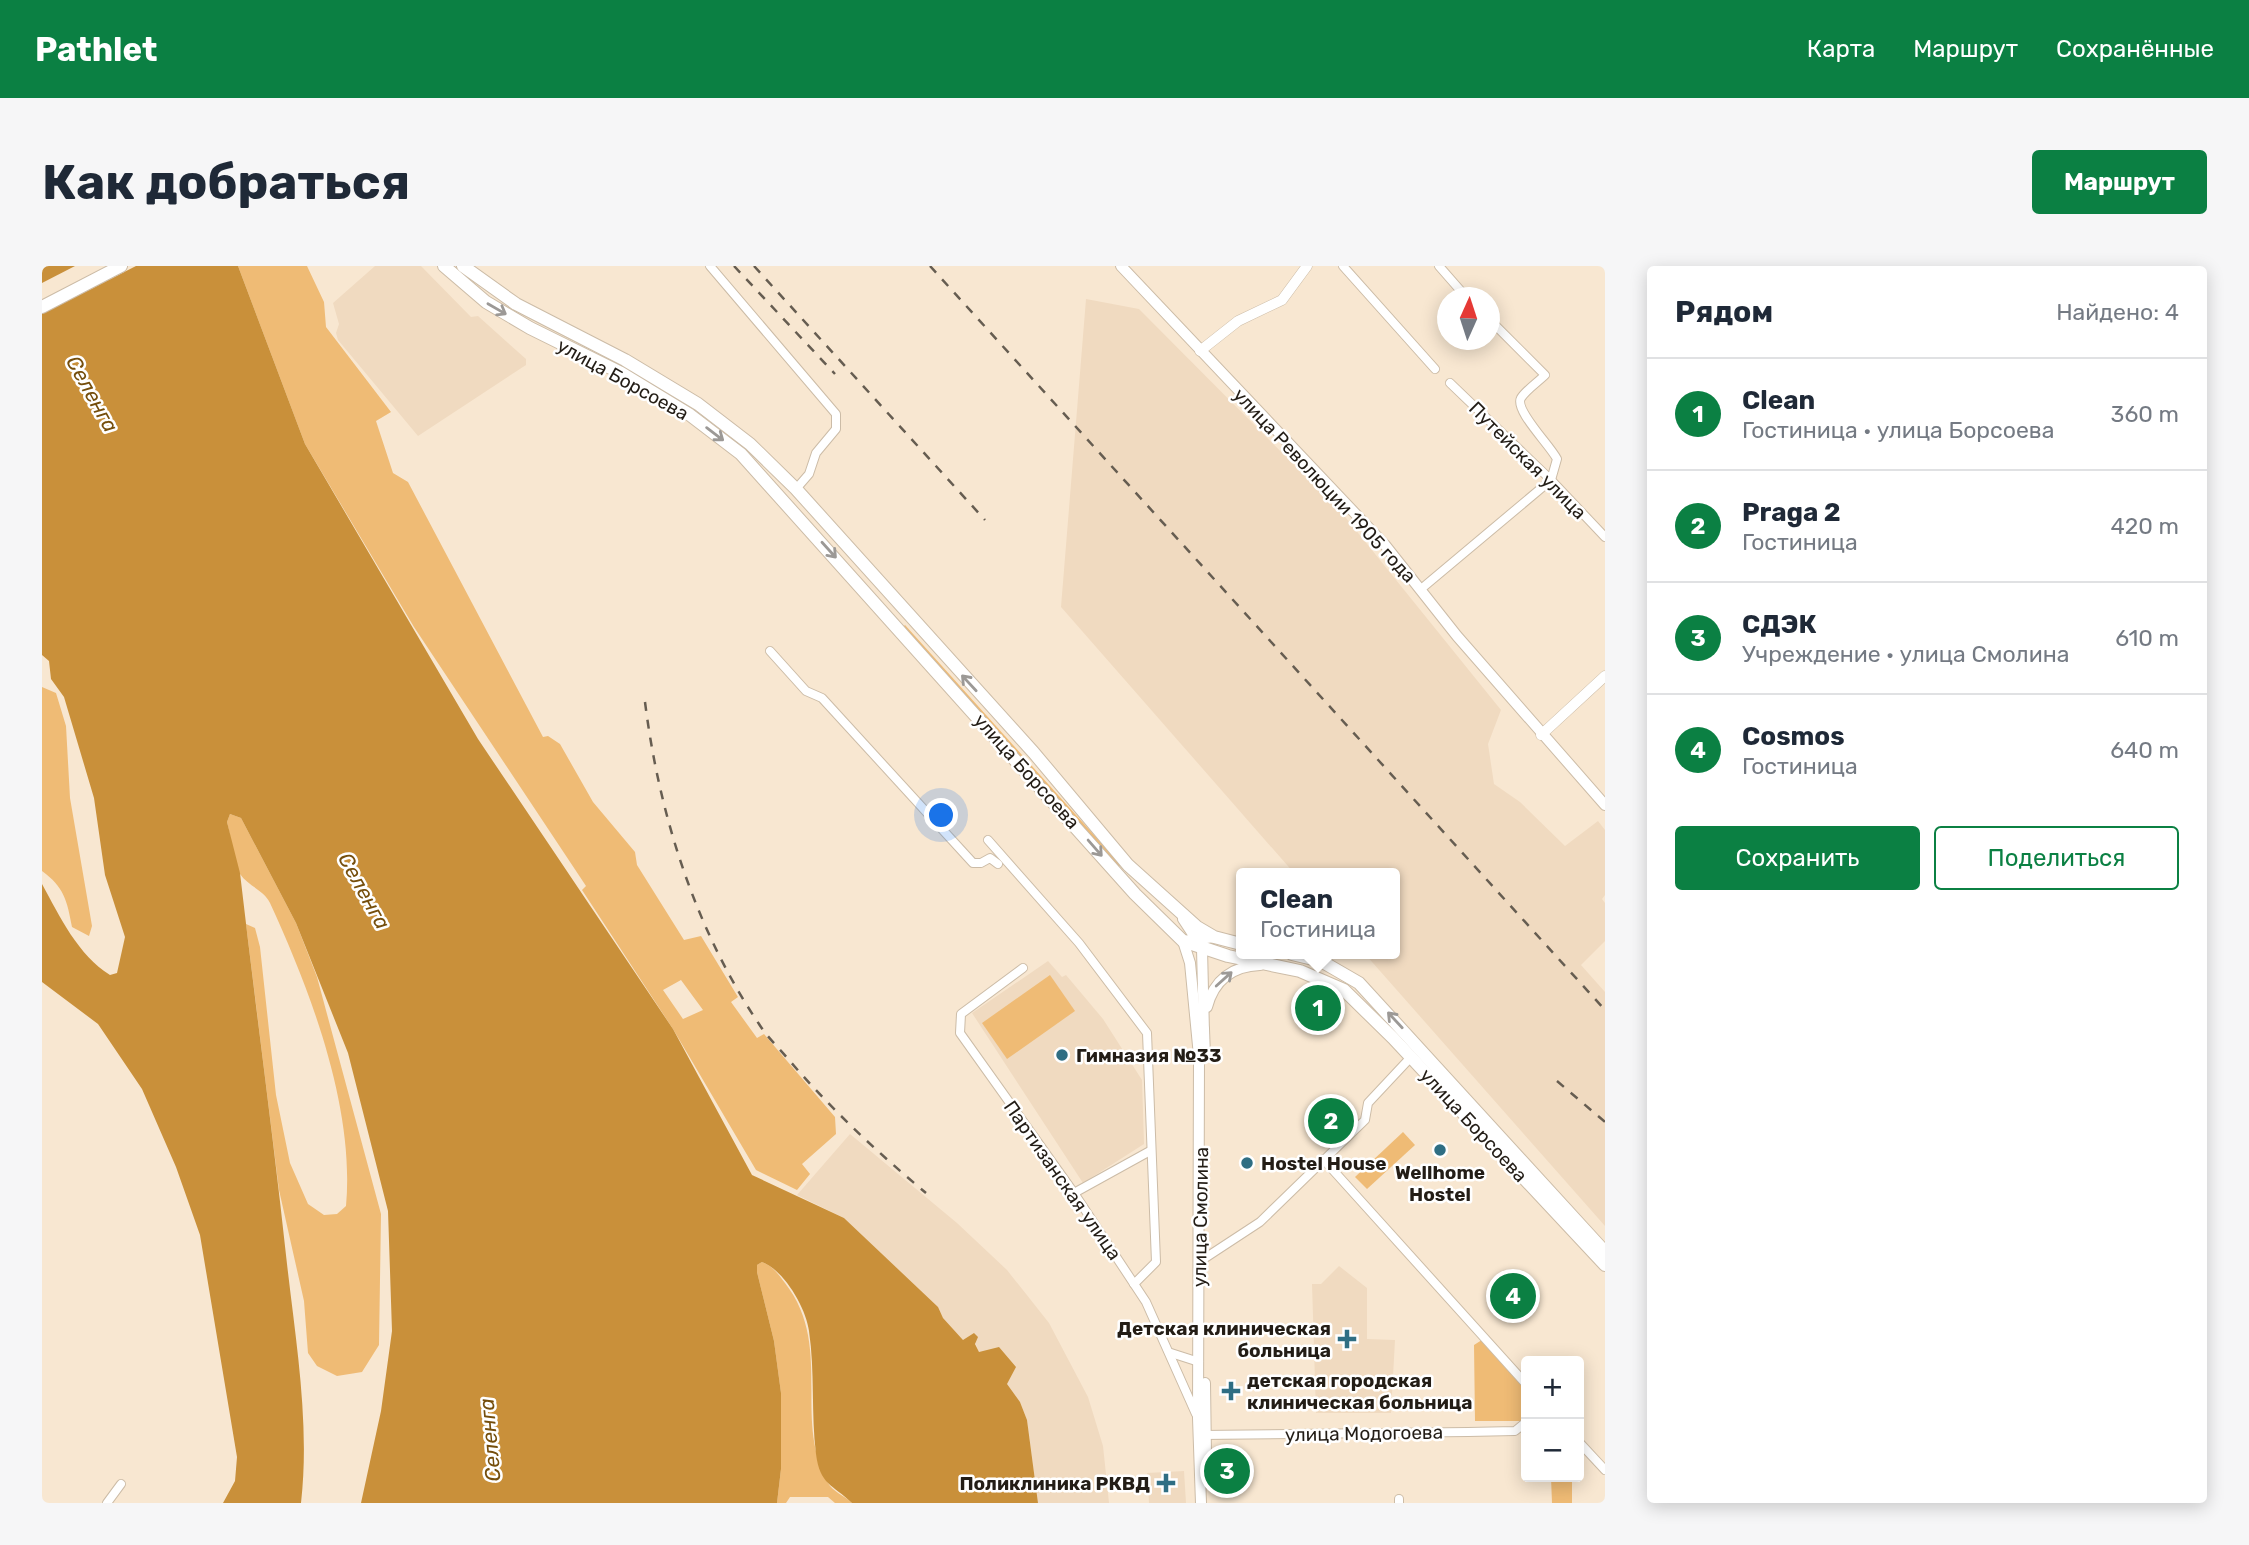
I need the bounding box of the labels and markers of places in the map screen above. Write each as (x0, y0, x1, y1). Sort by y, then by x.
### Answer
pin: 1 (1295, 982, 1341, 1034)
place label: Гимназия №33 (1076, 1044, 1222, 1067)
marker: Гимназия №33 (1054, 1047, 1070, 1063)
pin: 2 (1308, 1095, 1354, 1147)
marker: Wellhome Hostel (1432, 1142, 1448, 1158)
place label: Hostel House (1261, 1152, 1387, 1175)
marker: Hostel House (1239, 1155, 1255, 1171)
place label: Wellhome Hostel (1395, 1161, 1485, 1206)
pin: 4 (1490, 1270, 1536, 1322)
place label: Детская клиническая больница (1117, 1317, 1331, 1362)
marker: Детская клиническая больница (1337, 1329, 1357, 1349)
place label: детская городская клиническая больница (1247, 1369, 1473, 1414)
marker: детская городская клиническая больница (1221, 1381, 1241, 1401)
pin: 3 (1204, 1445, 1250, 1497)
place label: Поликлиника РКВД (959, 1472, 1150, 1495)
marker: Поликлиника РКВД (1156, 1473, 1176, 1493)

